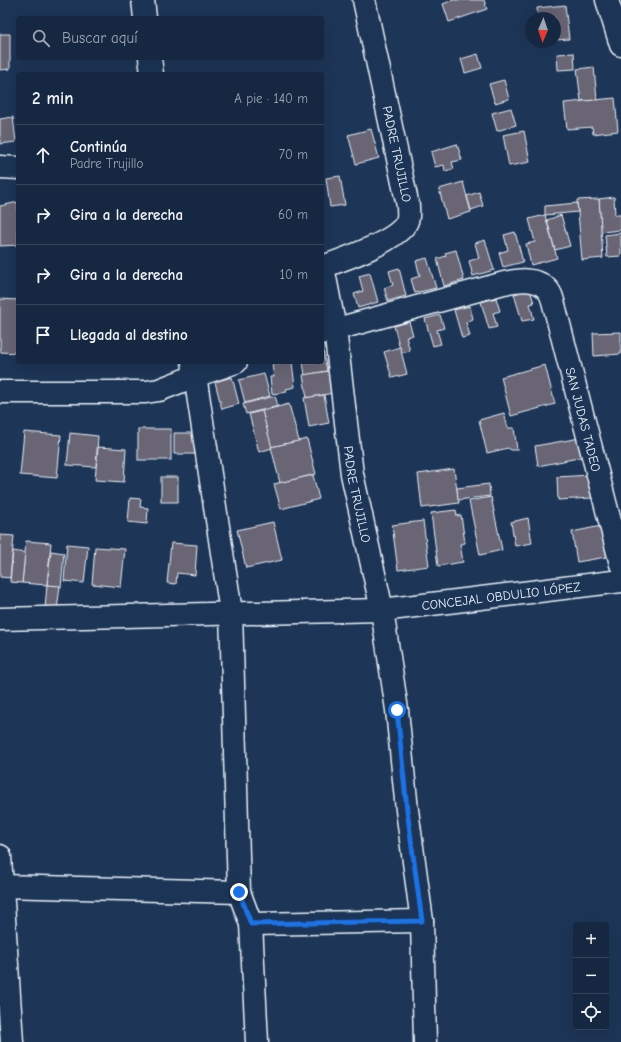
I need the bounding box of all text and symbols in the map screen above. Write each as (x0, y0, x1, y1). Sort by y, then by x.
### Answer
north arrow (525, 12, 561, 48)
search box (16, 16, 324, 60)
icon: search (30, 27, 52, 49)
text: Buscar aquí (62, 29, 138, 47)
text: 2 min (32, 89, 73, 108)
text: A pie · 140 m (234, 91, 308, 106)
street label: PADRE TRUJILLO (379, 105, 415, 203)
text: Continúa (70, 138, 127, 156)
icon: ahead (32, 144, 54, 166)
text: 70 m (279, 147, 308, 162)
text: Padre Trujillo (70, 156, 143, 171)
icon: right (32, 204, 54, 226)
text: Gira a la derecha (70, 206, 183, 224)
text: 60 m (278, 207, 308, 222)
icon: right (32, 264, 54, 286)
text: Gira a la derecha (70, 266, 183, 284)
text: 10 m (280, 267, 308, 282)
icon: arrive (32, 324, 54, 346)
text: Llegada al destino (70, 326, 188, 344)
street label: SAN JUDAS TADEO (563, 366, 604, 473)
street label: PADRE TRUJILLO (341, 445, 374, 544)
street label: CONCEJAL OBDULIO LÓPEZ (421, 578, 582, 613)
route start (388, 701, 406, 719)
route end (230, 883, 248, 901)
map controls (573, 922, 609, 1030)
button: + (573, 922, 609, 958)
button: − (573, 958, 609, 994)
button: locate (573, 994, 609, 1030)

